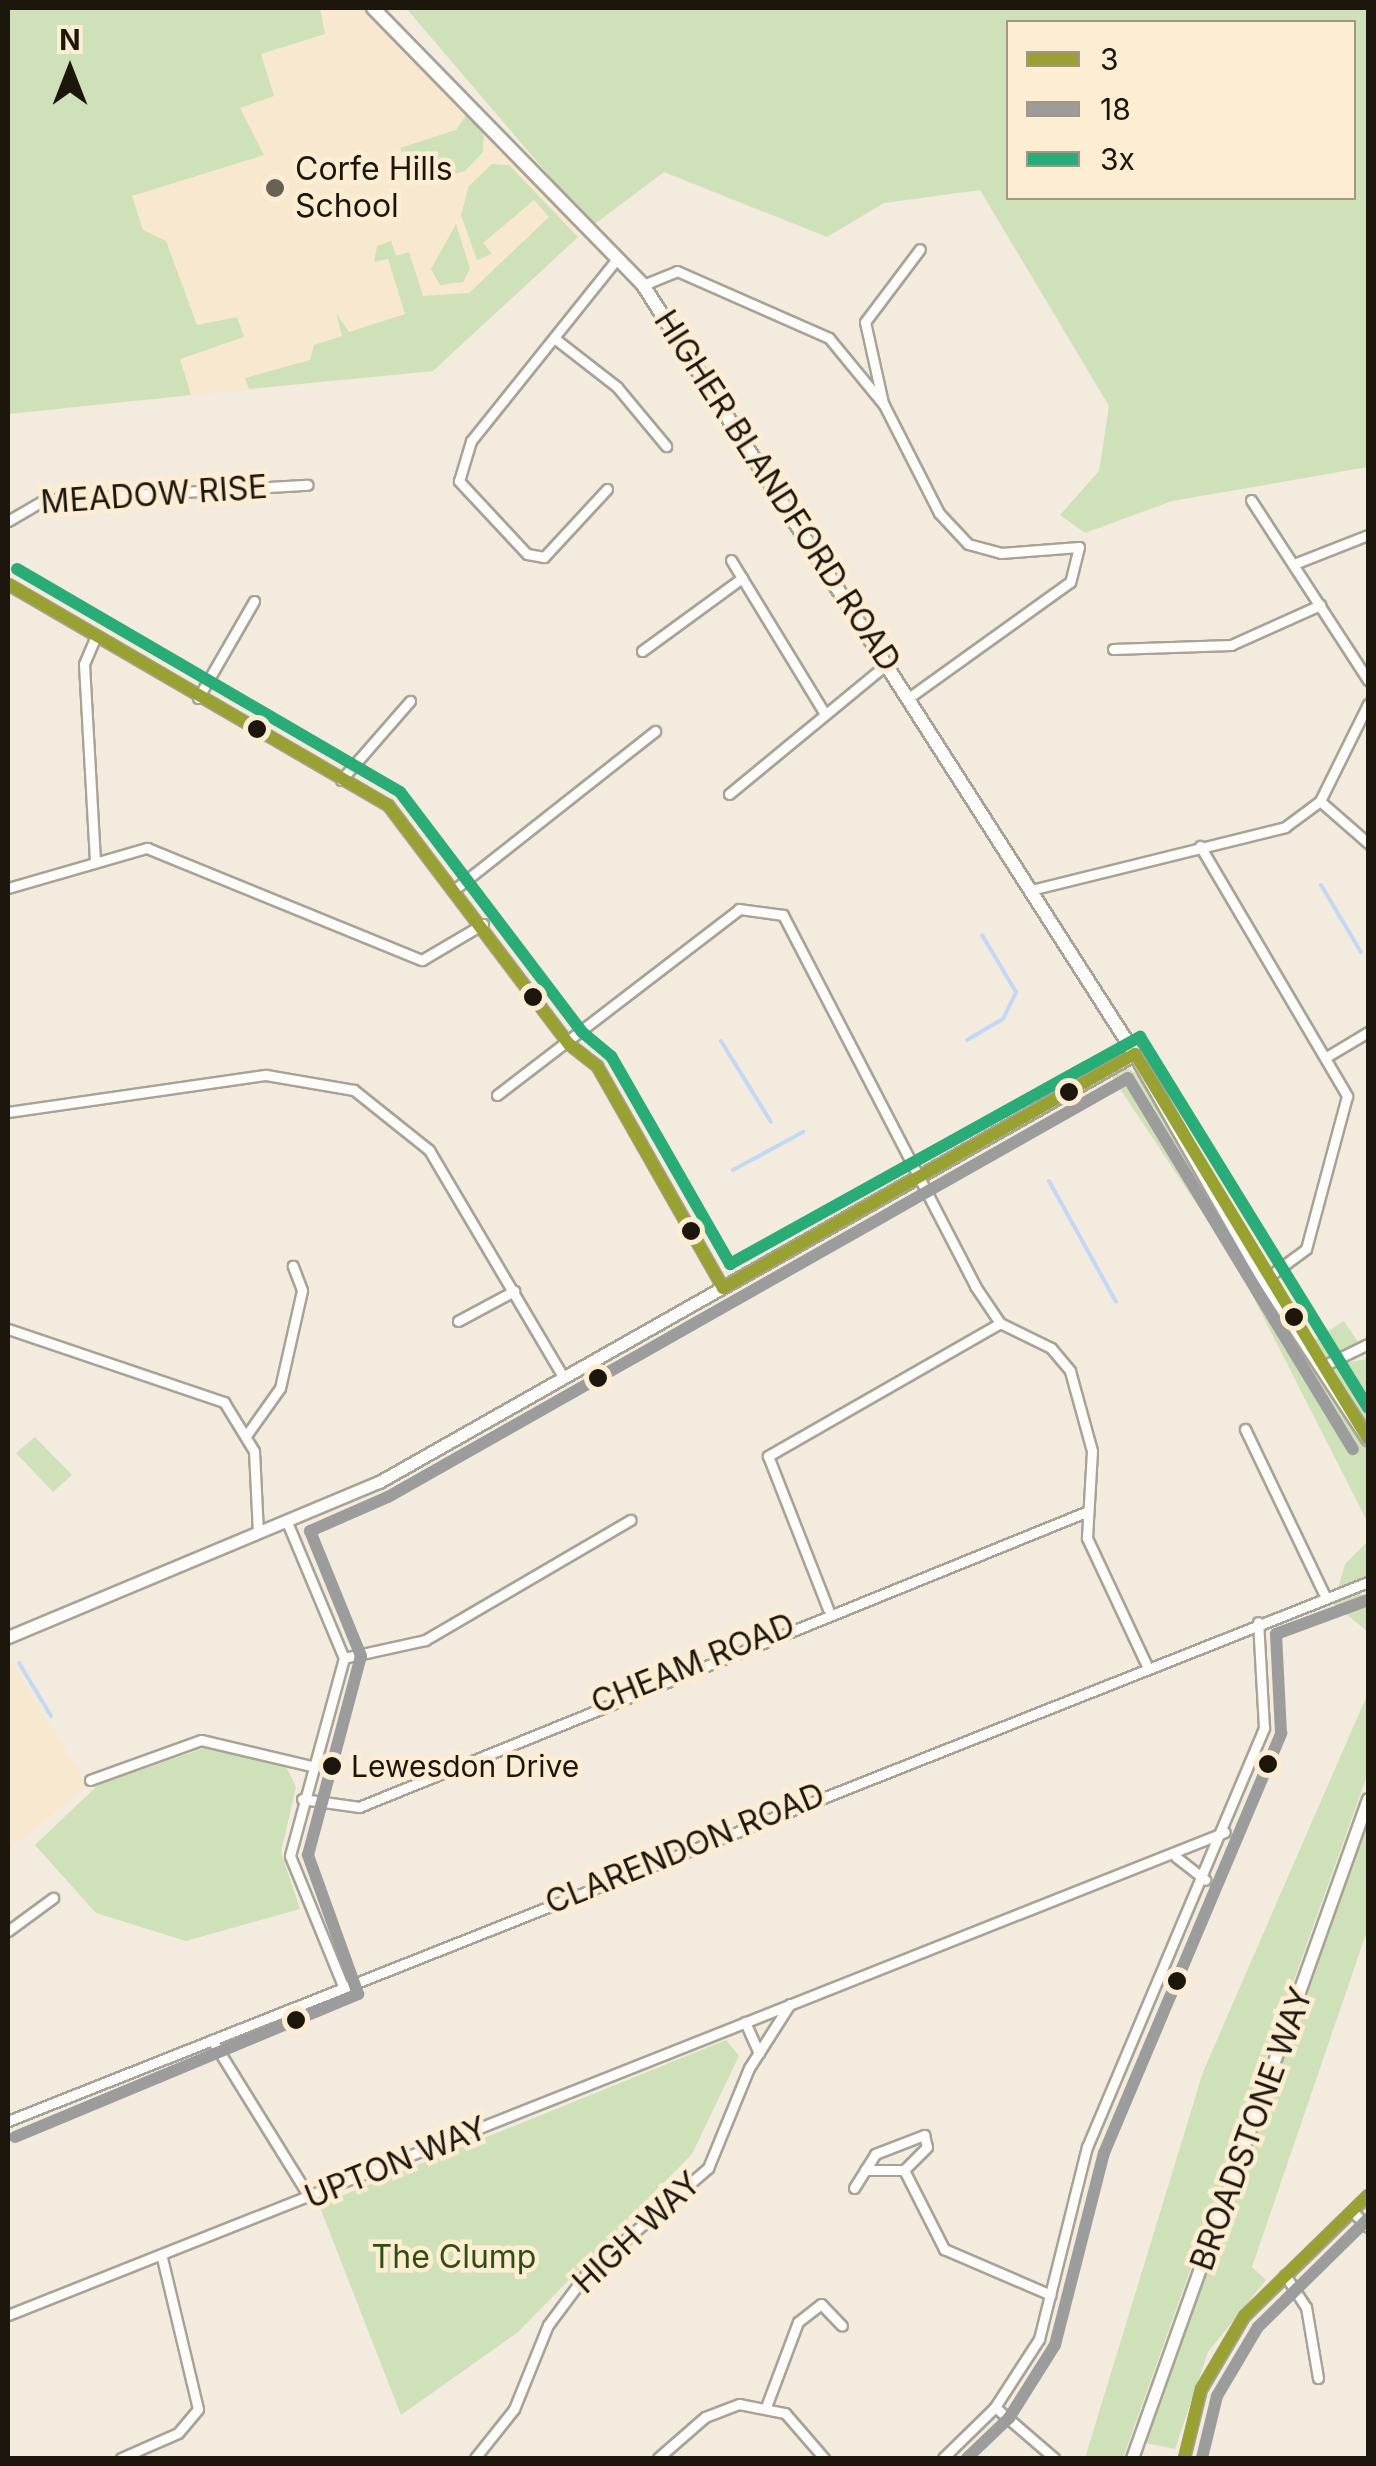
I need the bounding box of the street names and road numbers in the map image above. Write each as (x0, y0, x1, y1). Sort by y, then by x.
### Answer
street label: HIGHER BLANDFORD ROAD (646, 303, 908, 679)
street label: MEADOW RISE (39, 468, 269, 522)
street label: CHEAM ROAD (586, 1606, 800, 1722)
street label: CLARENDON ROAD (540, 1776, 830, 1922)
street label: BROADSTONE WAY (1183, 1982, 1321, 2276)
street label: UPTON WAY (299, 2109, 493, 2217)
street label: HIGH WAY (565, 2164, 709, 2302)

